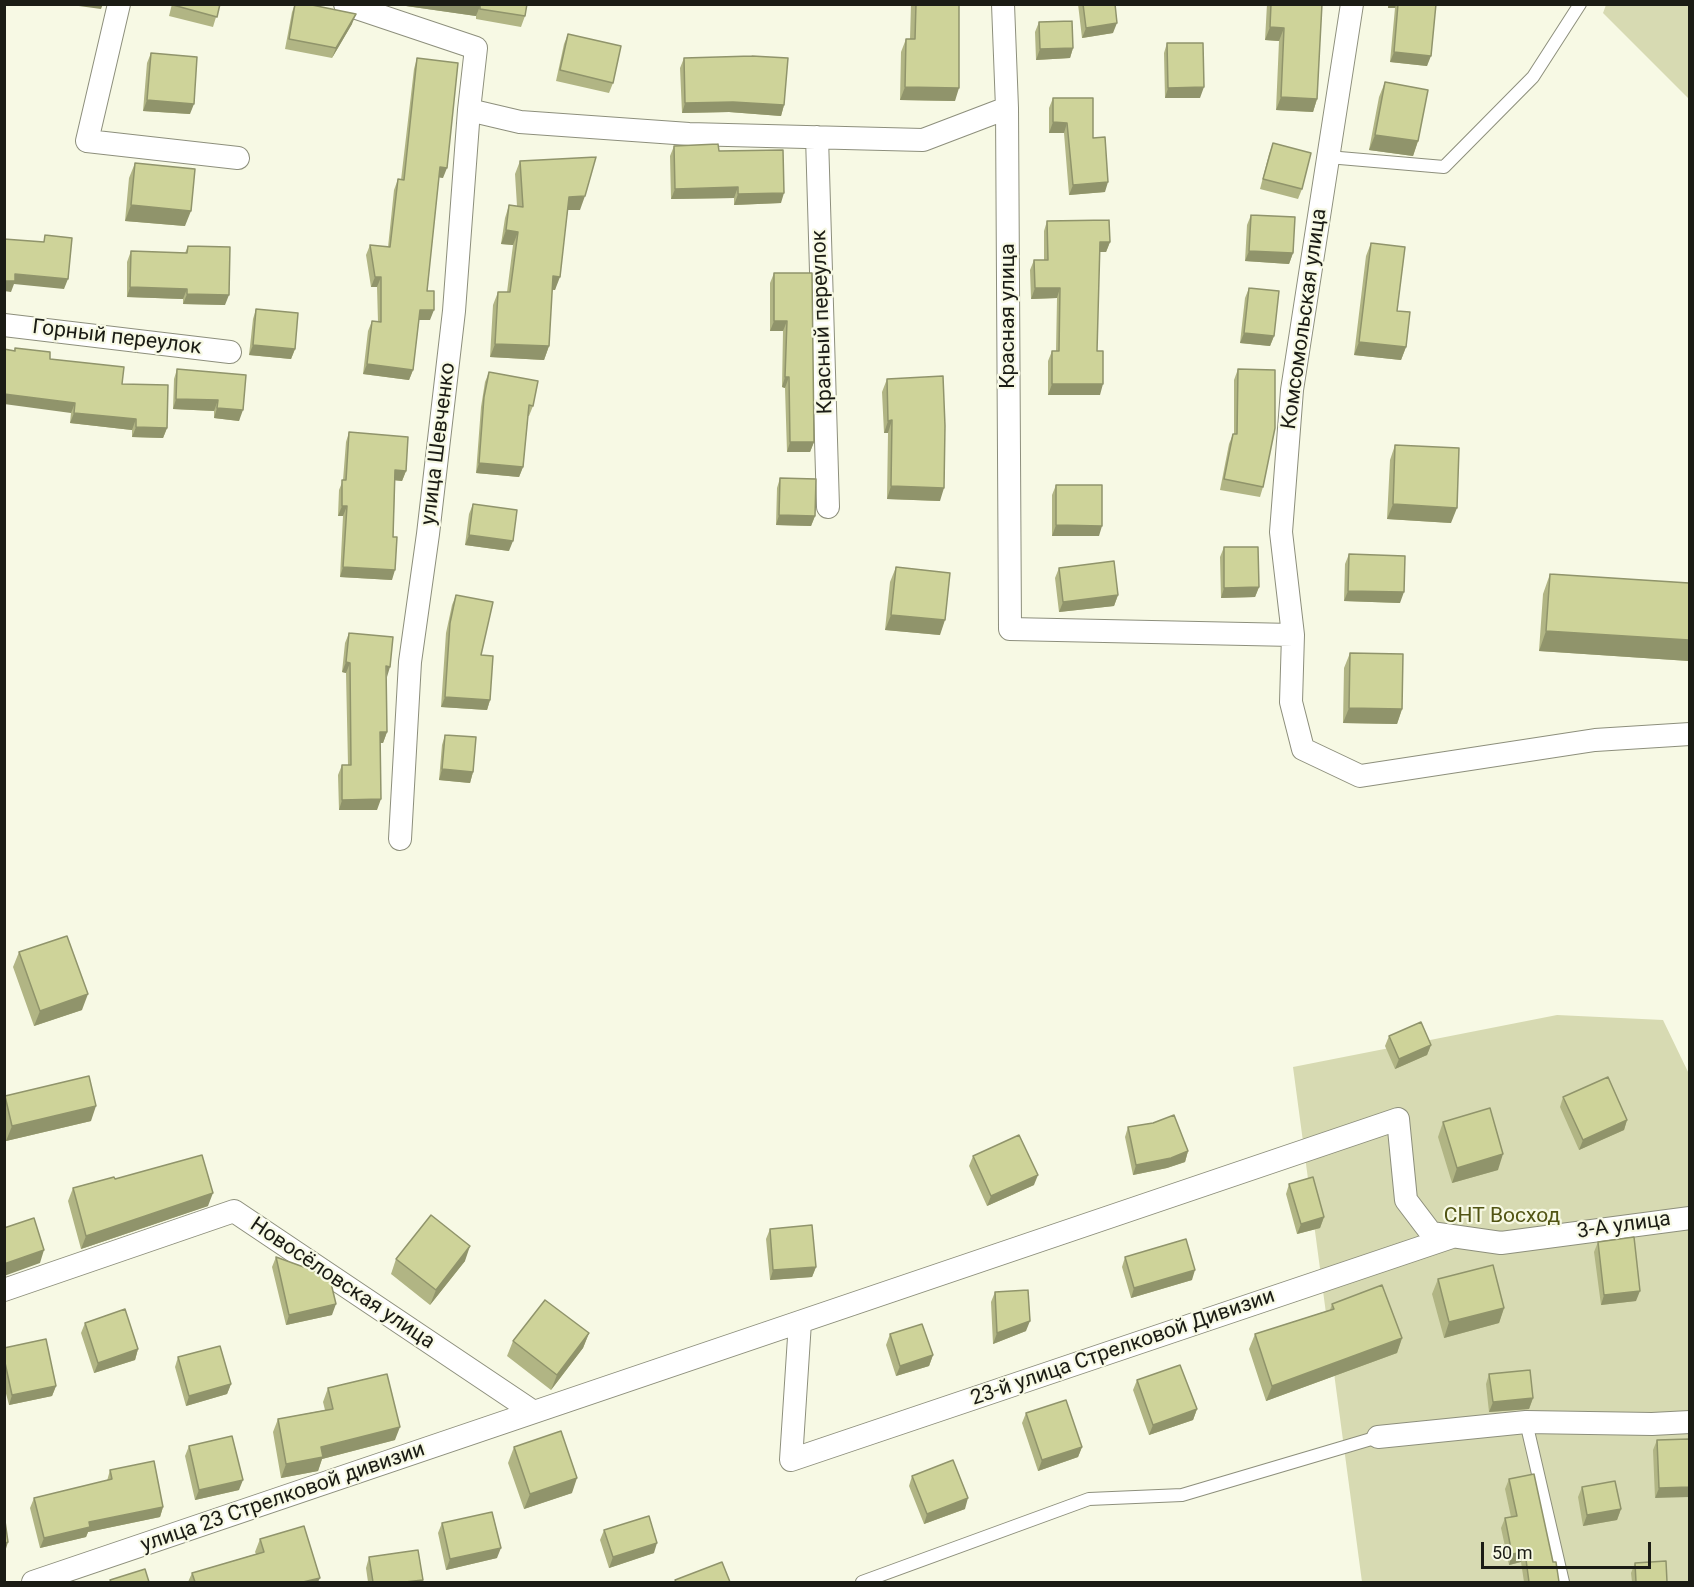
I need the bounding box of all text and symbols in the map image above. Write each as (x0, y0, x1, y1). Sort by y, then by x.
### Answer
street label: Комсомольская улица (1277, 207, 1333, 431)
street label: Красный переулок (807, 229, 839, 415)
street label: Красная улица (996, 243, 1022, 389)
street label: Горный переулок (31, 315, 203, 361)
street label: улица Шевченко (417, 361, 461, 527)
park label: СНТ Восход (1444, 1204, 1560, 1230)
street label: 3-А улица (1576, 1207, 1672, 1245)
street label: Новосёловская улица (245, 1213, 439, 1355)
street label: 23-й улица Стрелковой Дивизии (968, 1284, 1278, 1412)
street label: улица 23 Стрелковой дивизии (138, 1437, 428, 1559)
scale bar (1484, 1530, 1654, 1568)
text: 50 m (1492, 1542, 1532, 1563)

